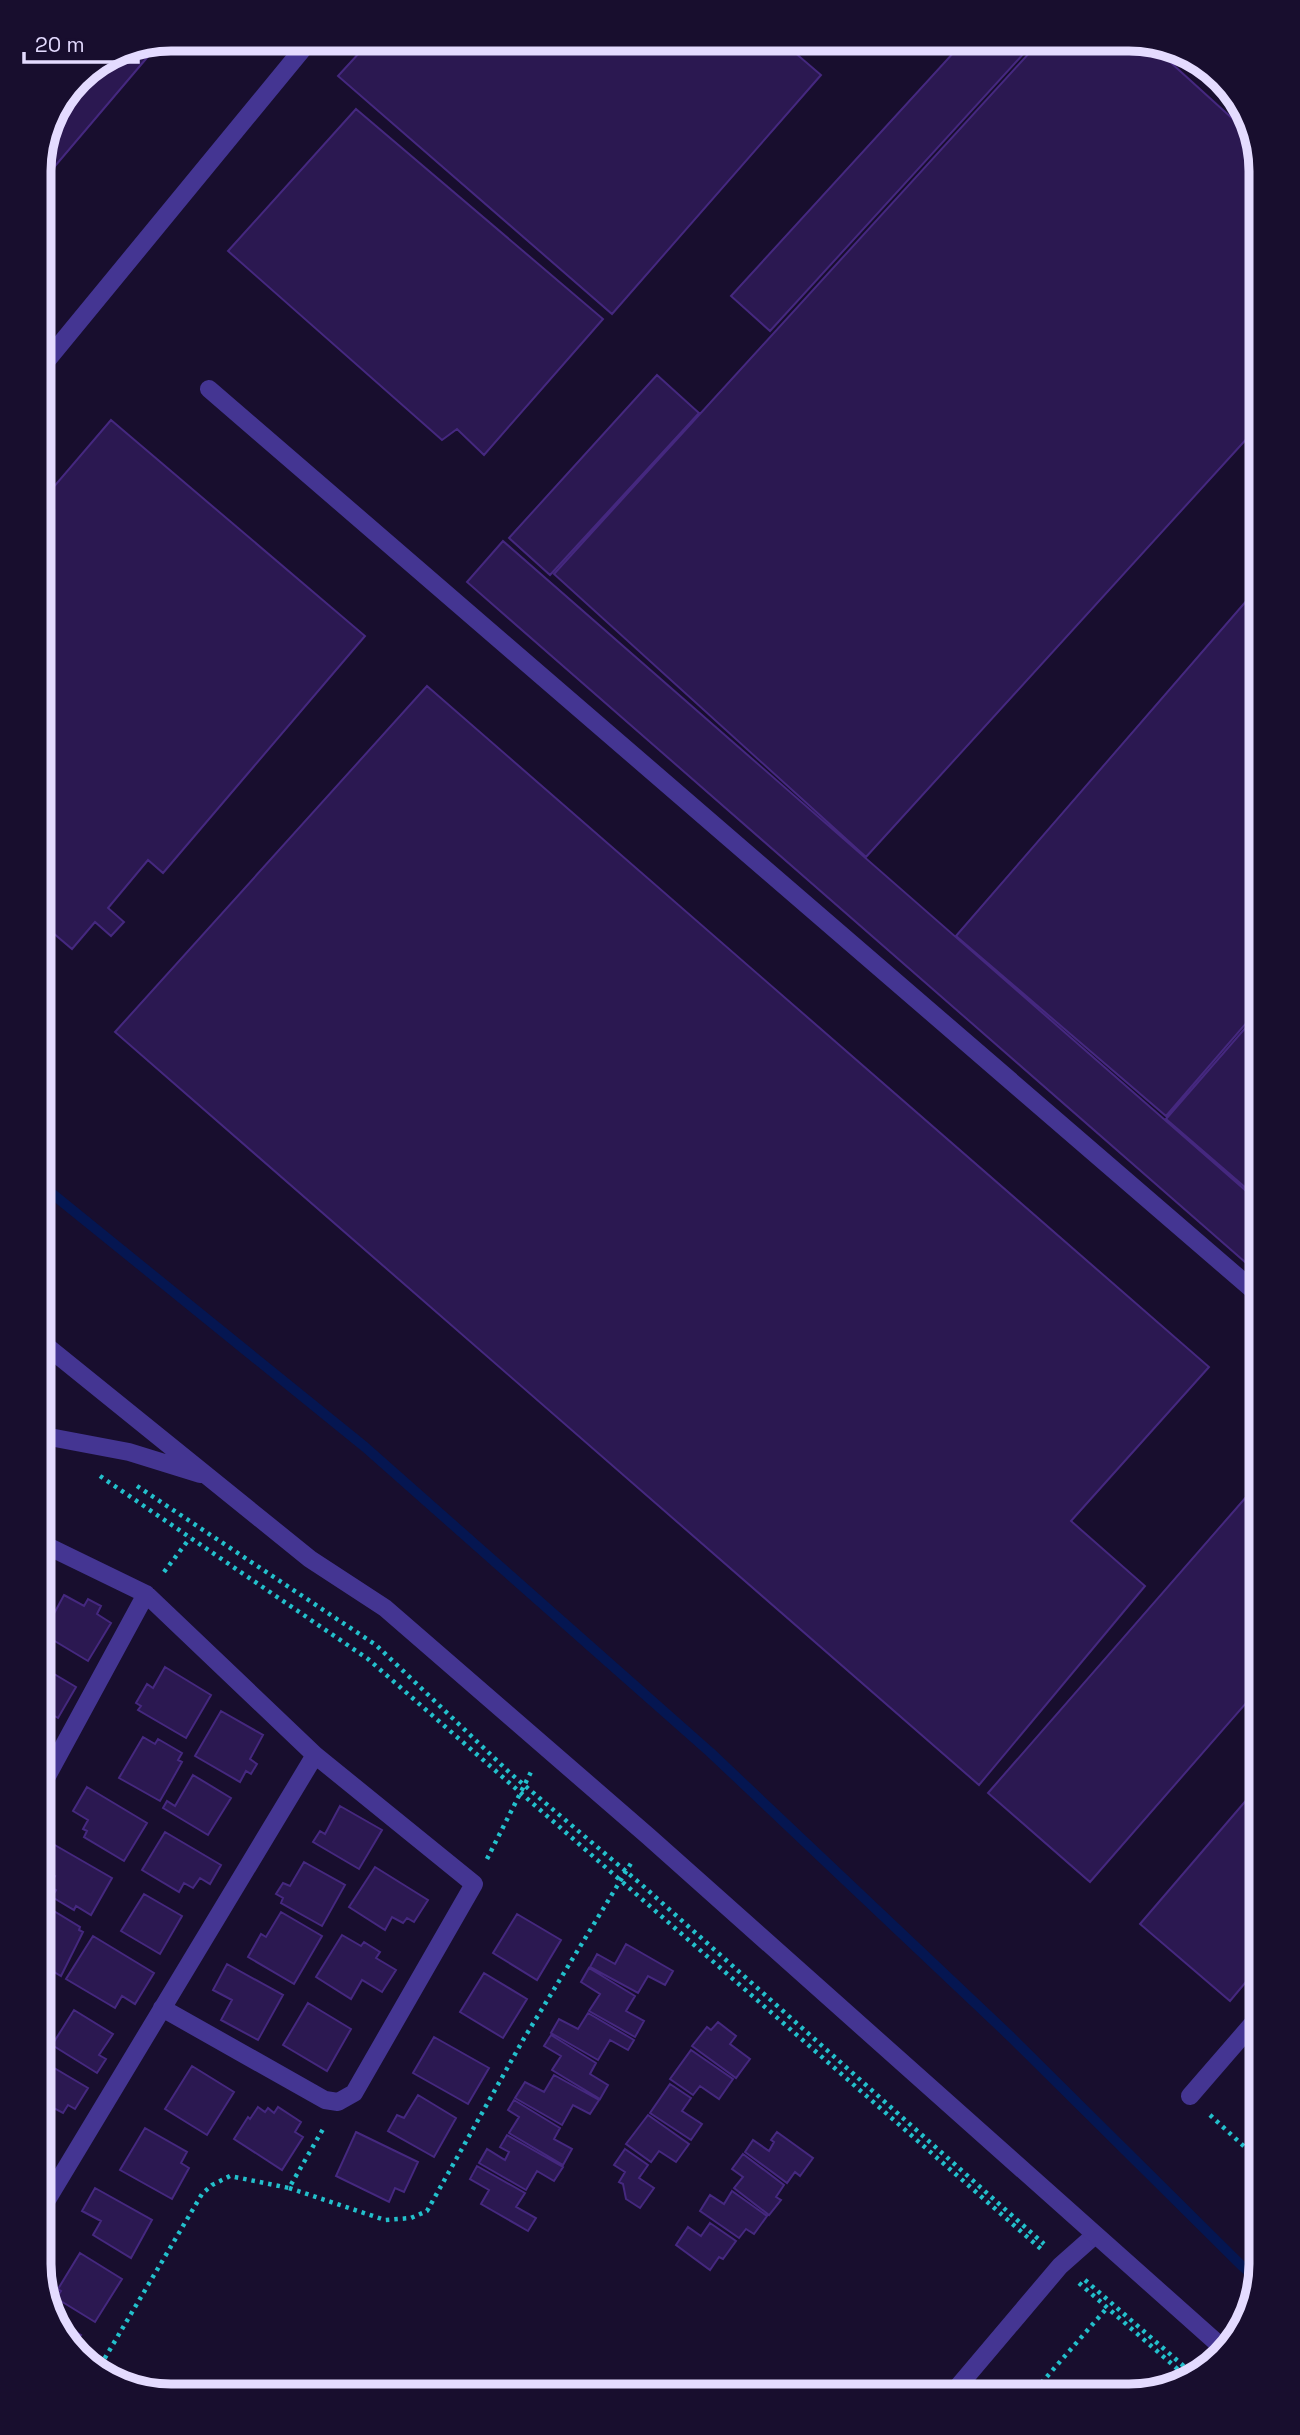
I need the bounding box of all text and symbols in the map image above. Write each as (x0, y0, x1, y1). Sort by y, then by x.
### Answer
scale bar (24, 21, 138, 65)
text: 20 m (35, 31, 85, 58)

